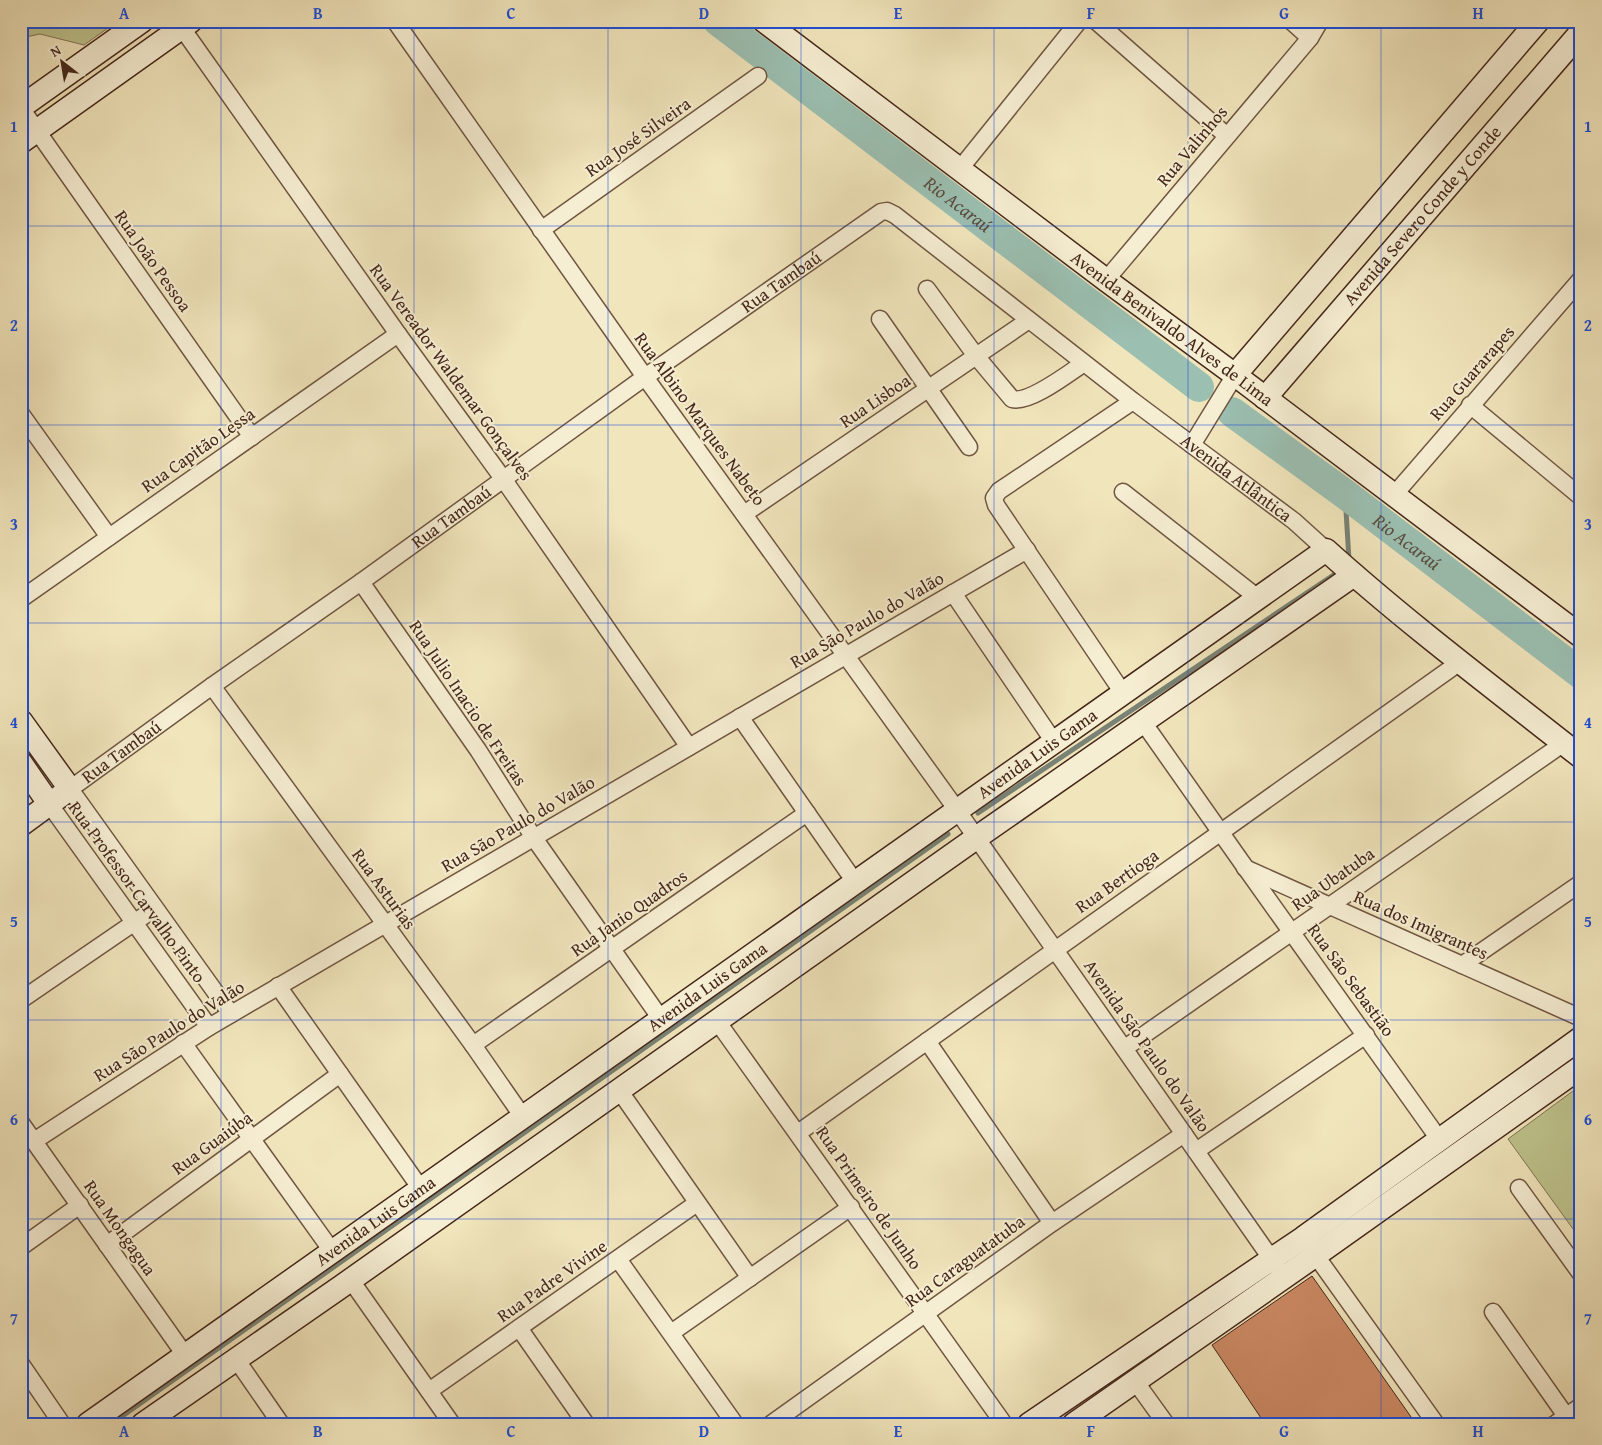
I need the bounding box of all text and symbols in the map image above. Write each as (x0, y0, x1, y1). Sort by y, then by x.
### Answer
text: A (119, 1, 130, 25)
text: B (313, 1, 323, 25)
text: C (506, 1, 516, 25)
text: D (699, 1, 709, 25)
text: E (894, 1, 903, 25)
text: F (1087, 1, 1095, 25)
text: G (1279, 1, 1289, 25)
text: H (1472, 1, 1484, 25)
north arrow (38, 38, 88, 88)
text: N (46, 40, 65, 62)
street label: Rua José Silveira (579, 90, 697, 183)
street label: Rua Valinhos (1150, 99, 1234, 192)
text: 1 (10, 114, 18, 138)
text: 1 (1584, 114, 1592, 138)
street label: Avenida Severo Conde y Conde (1337, 119, 1508, 311)
water label: Rio Acaraú (918, 168, 999, 239)
street label: Rua João Pessoa (108, 204, 199, 318)
street label: Rua Tambaú (735, 244, 827, 319)
street label: Avenida Benivaldo Alves de Lima (1065, 244, 1280, 413)
street label: Rua Vereador Waldemar Gonçalves (363, 258, 539, 486)
text: 2 (10, 313, 18, 337)
text: 2 (1584, 313, 1592, 337)
street label: Rua Guararapes (1423, 319, 1521, 426)
street label: Rua Albino Marques Nabeto (628, 326, 773, 511)
street label: Rua Lisboa (834, 367, 916, 434)
street label: Rua Capitão Lessa (135, 400, 261, 499)
street label: Avenida Atlântica (1175, 427, 1299, 529)
street label: Rua Tambaú (405, 478, 497, 555)
water label: Rio Acaraú (1367, 506, 1448, 577)
text: 3 (10, 512, 18, 536)
text: 3 (1584, 512, 1592, 536)
street label: Rua São Paulo do Valão (785, 564, 949, 675)
street label: Rua Julio Inacio de Freitas (403, 614, 534, 791)
street label: Avenida Luis Gama (971, 701, 1103, 805)
text: 4 (10, 710, 18, 734)
text: 4 (1584, 710, 1592, 734)
street label: Rua Tambaú (75, 713, 167, 790)
street label: Rua São Paulo do Valão (436, 768, 600, 879)
street label: Rua Professor Carvalho Pinto (62, 795, 213, 988)
street label: Rua Ubatuba (1286, 840, 1380, 917)
street label: Rua Asturias (346, 842, 423, 935)
street label: Rua Bertioga (1069, 842, 1164, 919)
street label: Rua Janio Quadros (565, 862, 693, 963)
street label: Rua dos Imigrantes (1350, 883, 1493, 966)
text: 5 (10, 909, 18, 933)
text: 5 (1584, 909, 1592, 933)
street label: Rua São Sebastião (1301, 917, 1402, 1042)
street label: Avenida Luis Gama (641, 934, 773, 1038)
street label: Avenida São Paulo do Valão (1077, 954, 1217, 1138)
street label: Rua São Paulo do Valão (88, 973, 250, 1088)
street label: Rua Guaiúba (166, 1104, 258, 1181)
text: 6 (10, 1107, 18, 1131)
text: 6 (1584, 1107, 1592, 1131)
street label: Rua Primeiro de Junho (810, 1120, 929, 1275)
street label: Avenida Luis Gama (310, 1169, 441, 1272)
street label: Rua Mongagua (77, 1174, 164, 1281)
street label: Rua Caraguatatuba (899, 1207, 1031, 1313)
street label: Rua Padre Vivine (491, 1232, 612, 1329)
text: 7 (10, 1306, 18, 1330)
text: 7 (1584, 1306, 1592, 1330)
text: A (119, 1419, 130, 1443)
text: B (313, 1419, 323, 1443)
text: C (506, 1419, 516, 1443)
text: D (699, 1419, 709, 1443)
text: E (894, 1419, 903, 1443)
text: F (1087, 1419, 1095, 1443)
text: G (1279, 1419, 1289, 1443)
text: H (1472, 1419, 1484, 1443)

